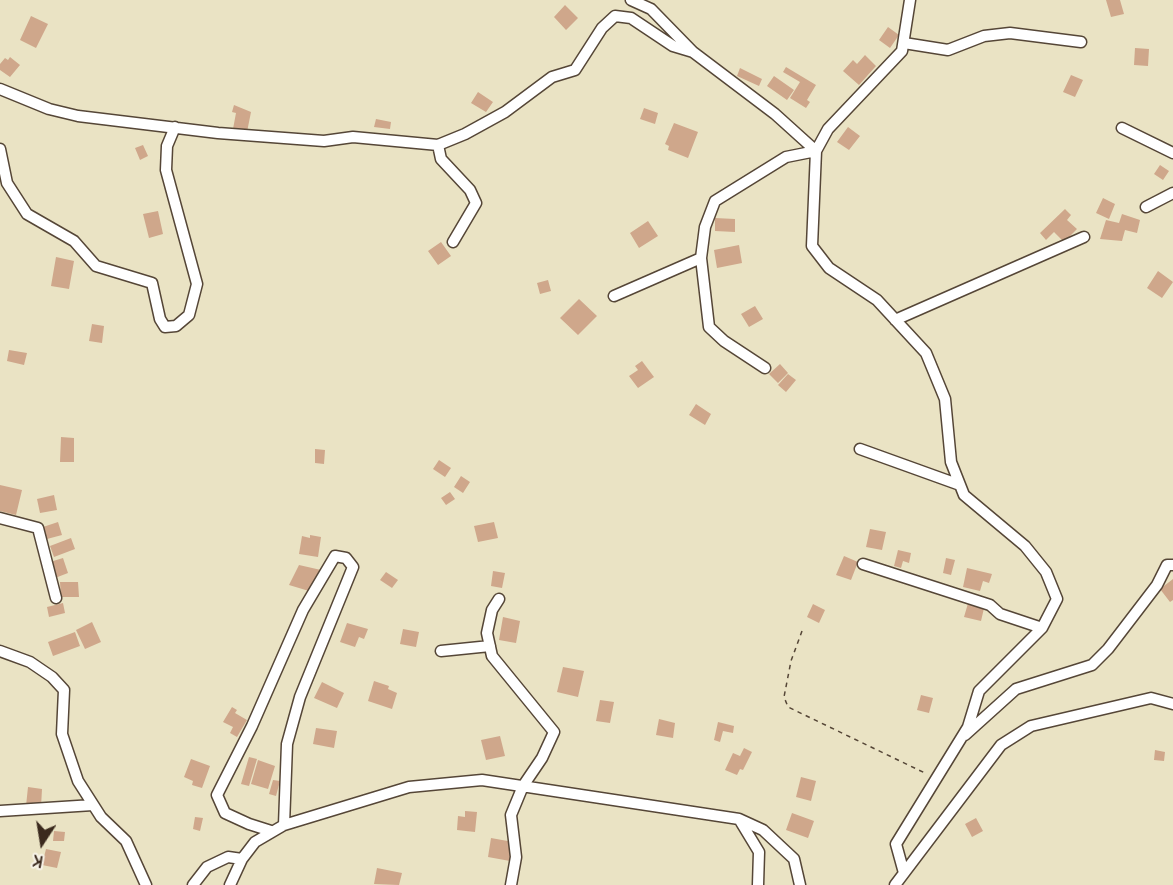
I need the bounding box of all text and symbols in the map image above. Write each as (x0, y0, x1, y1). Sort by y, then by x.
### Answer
north arrow (12, 813, 72, 873)
text: K (31, 850, 45, 871)

